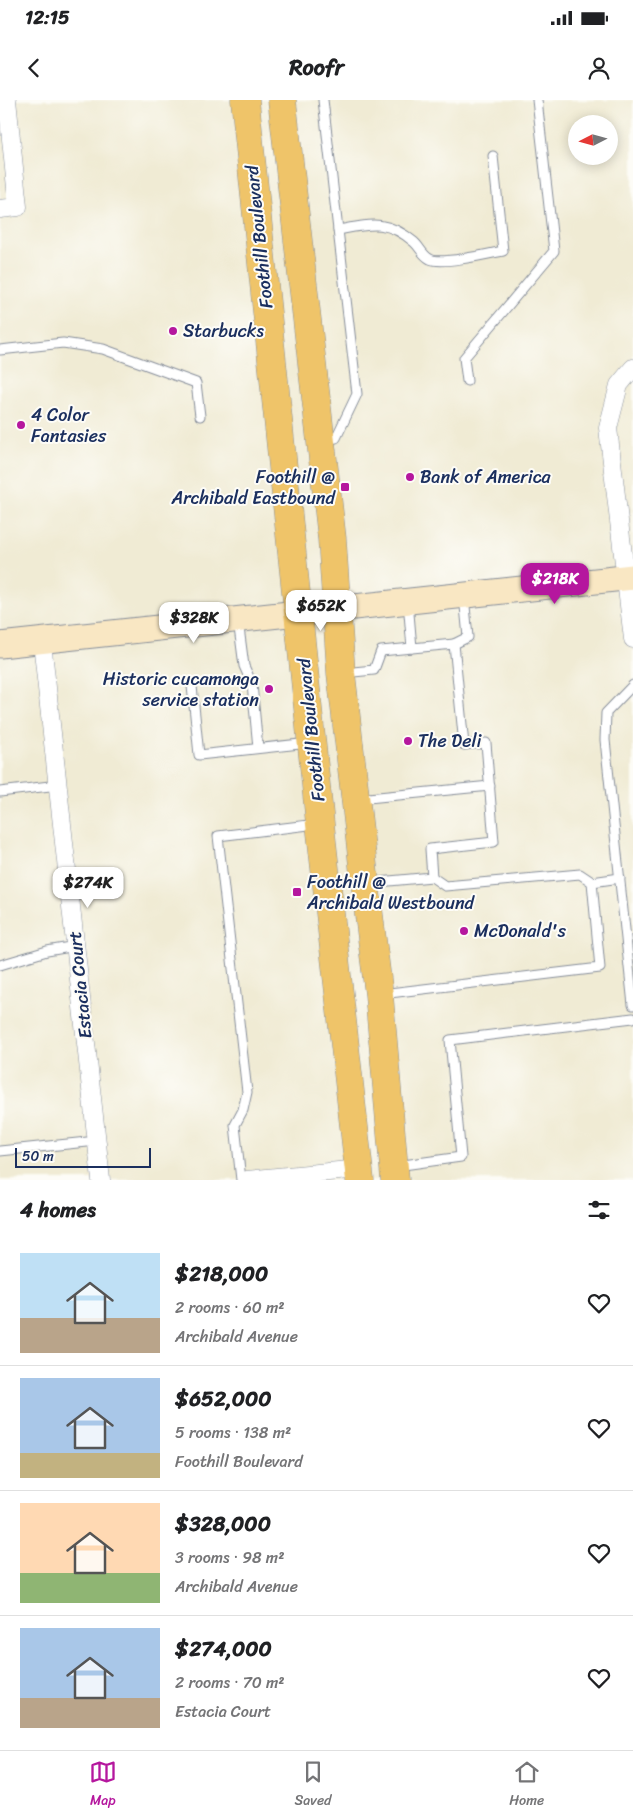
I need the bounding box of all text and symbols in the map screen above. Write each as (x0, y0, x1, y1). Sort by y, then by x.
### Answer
text: 12:15 (25, 1, 70, 34)
text: Roofr (289, 48, 344, 87)
icon: back (20, 54, 48, 82)
icon: person (585, 54, 613, 82)
north arrow (568, 115, 618, 165)
map controls (568, 115, 618, 165)
street label: Foothill Boulevard (235, 162, 282, 310)
place label: Starbucks (183, 315, 264, 347)
marker: Starbucks (167, 325, 179, 337)
place label: 4 Color Fantasies (31, 399, 107, 452)
marker: 4 Color Fantasies (15, 419, 27, 431)
place label: Foothill @ Archibald Eastbound (170, 461, 336, 514)
place label: Bank of America (420, 461, 552, 493)
marker: Bank of America (404, 471, 416, 483)
marker: Foothill @ Archibald Eastbound (339, 481, 351, 493)
pin: $218K (520, 562, 590, 605)
text: $218K (532, 564, 578, 593)
pin: $652K (286, 590, 356, 632)
text: $652K (297, 591, 345, 620)
pin: $328K (159, 602, 229, 644)
text: $328K (170, 603, 218, 632)
street label: Foothill Boulevard (287, 655, 334, 803)
place label: Historic cucamonga service station (103, 663, 259, 716)
marker: Historic cucamonga service station (263, 683, 275, 695)
place label: The Deli (418, 725, 483, 757)
marker: The Deli (402, 735, 414, 747)
pin: $274K (53, 866, 123, 909)
place label: Foothill @ Archibald Westbound (306, 866, 476, 919)
text: $274K (64, 868, 112, 897)
marker: Foothill @ Archibald Westbound (291, 886, 303, 898)
place label: McDonald's (474, 915, 567, 947)
marker: McDonald's (458, 925, 470, 937)
street label: Estacia Court (58, 929, 102, 1040)
text: 50 m (22, 1144, 54, 1169)
scale bar (15, 1145, 151, 1168)
text: 4 homes (20, 1191, 96, 1229)
icon: filters (585, 1196, 613, 1224)
text: $218,000 (175, 1255, 268, 1293)
icon: home (60, 1273, 120, 1333)
icon: heart (585, 1289, 613, 1317)
text: 2 rooms · 60 m² (175, 1293, 285, 1322)
text: Archibald Avenue (175, 1322, 298, 1351)
text: $652,000 (175, 1380, 271, 1418)
icon: home (60, 1398, 120, 1458)
icon: heart (585, 1414, 613, 1442)
text: 5 rooms · 138 m² (175, 1418, 291, 1447)
text: Foothill Boulevard (175, 1447, 303, 1476)
text: $328,000 (175, 1505, 271, 1543)
icon: home (60, 1523, 120, 1583)
icon: heart (585, 1539, 613, 1567)
text: 3 rooms · 98 m² (175, 1543, 284, 1572)
text: Archibald Avenue (175, 1572, 298, 1601)
text: $274,000 (175, 1630, 272, 1668)
icon: home (60, 1648, 120, 1708)
icon: heart (585, 1664, 613, 1692)
text: 2 rooms · 70 m² (175, 1668, 285, 1697)
text: Estacia Court (175, 1697, 271, 1726)
tab: Map (89, 1758, 117, 1813)
tab: Saved (295, 1758, 331, 1813)
tab: Home (509, 1758, 544, 1813)

